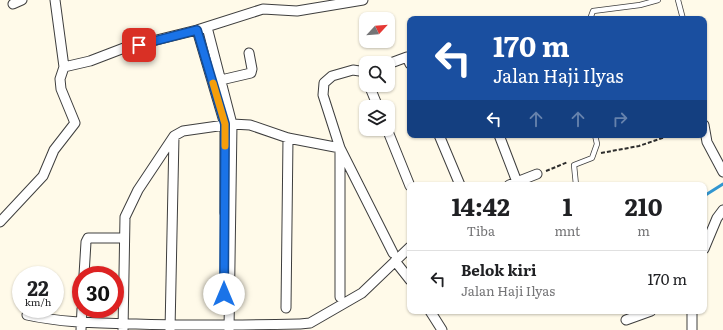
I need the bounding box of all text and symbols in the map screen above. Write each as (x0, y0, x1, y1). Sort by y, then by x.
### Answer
north arrow (359, 12, 395, 48)
map controls (359, 12, 395, 136)
text: 170 m (493, 24, 570, 66)
pin (122, 28, 156, 62)
icon: left (427, 32, 479, 84)
icon: arrive (128, 34, 150, 56)
button: search (359, 56, 395, 92)
text: Jalan Haji Ilyas (493, 62, 623, 89)
button: layers (359, 100, 395, 136)
icon: left (483, 108, 505, 130)
icon: ahead (525, 108, 547, 130)
icon: ahead (567, 108, 589, 130)
icon: right (609, 108, 631, 130)
text: 14:42 (452, 188, 510, 223)
text: 1 (562, 188, 572, 223)
text: 210 (625, 188, 662, 223)
text: Tiba (466, 221, 495, 240)
text: mnt (554, 221, 580, 240)
text: m (637, 221, 650, 240)
text: Belok kiri (461, 258, 537, 281)
speed limit sign: 30 (72, 266, 124, 318)
text: 170 m (648, 267, 687, 290)
icon: left (427, 268, 449, 290)
text: 22 (27, 272, 49, 302)
position arrow (203, 273, 245, 315)
text: Jalan Haji Ilyas (461, 281, 555, 300)
text: km/h (25, 294, 51, 309)

